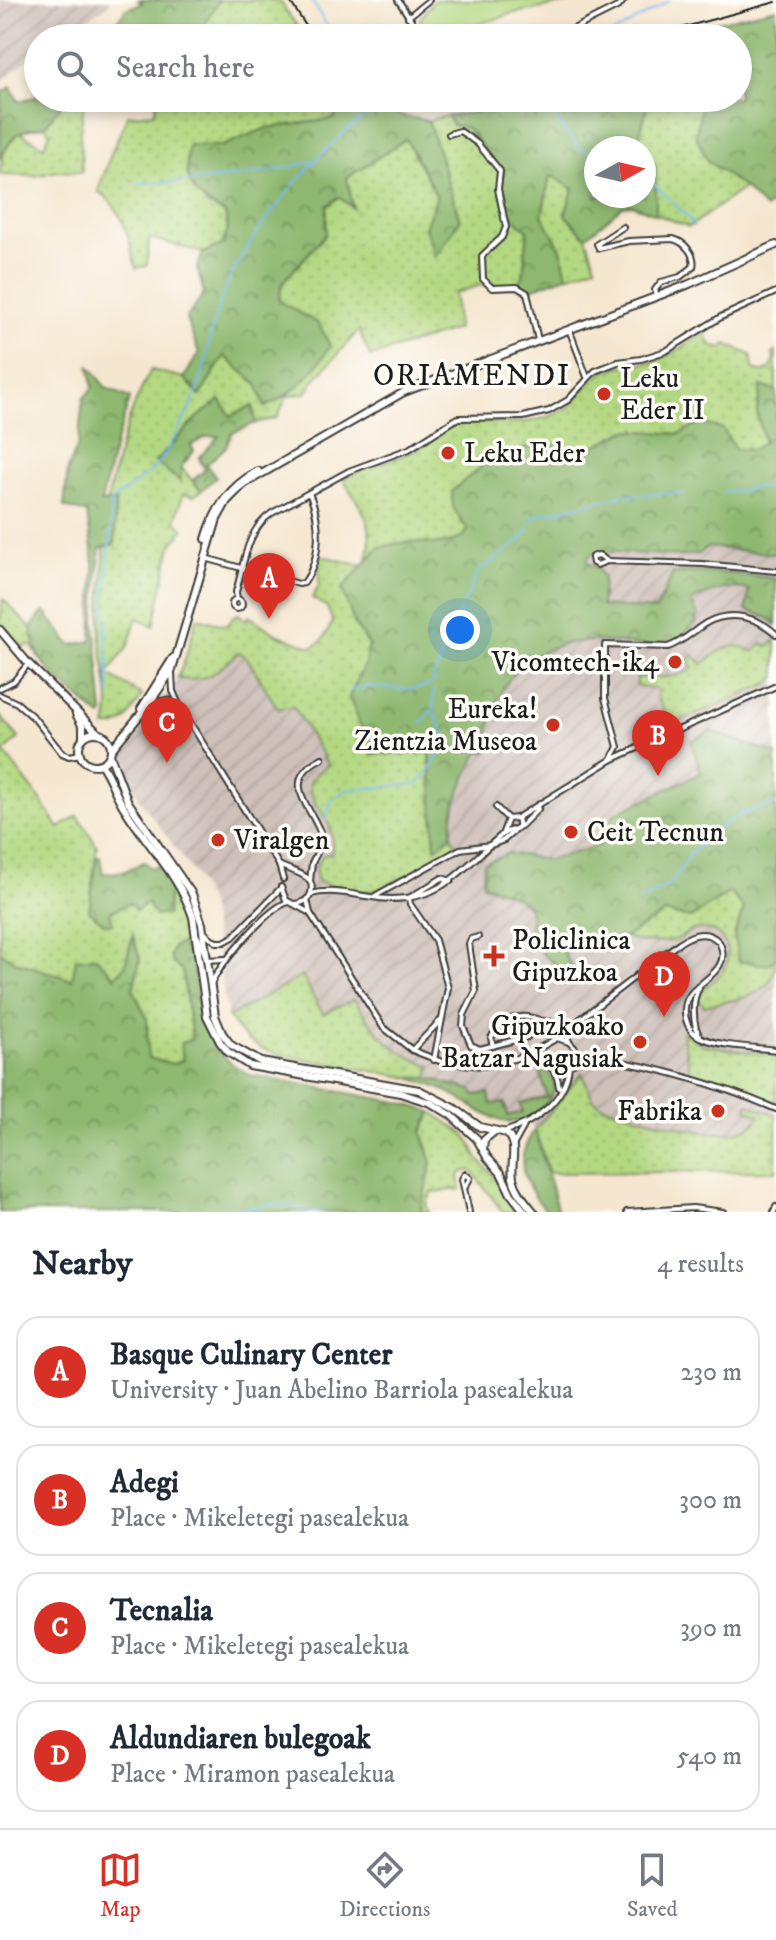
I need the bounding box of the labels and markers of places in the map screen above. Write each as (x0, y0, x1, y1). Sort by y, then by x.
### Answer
place label: Leku Eder II (620, 361, 705, 428)
marker: Leku Eder II (595, 385, 613, 403)
place label: Leku Eder (464, 436, 585, 471)
marker: Leku Eder (439, 444, 457, 462)
pin: A (243, 553, 295, 619)
place label: Vicomtech-ik4 (491, 645, 660, 680)
marker: Vicomtech-ik4 (666, 653, 684, 671)
place label: Eureka! Zientzia Museoa (354, 692, 537, 759)
pin: C (141, 697, 193, 763)
pin: B (632, 710, 684, 776)
marker: Eureka! Zientzia Museoa (544, 716, 562, 734)
place label: Ceit Tecnun (587, 815, 724, 850)
place label: Viralgen (233, 823, 330, 858)
marker: Ceit Tecnun (562, 823, 580, 841)
marker: Viralgen (209, 831, 227, 849)
place label: Policlinica Gipuzkoa (512, 923, 630, 990)
marker: Policlinica Gipuzkoa (483, 945, 505, 967)
pin: D (638, 951, 690, 1017)
place label: Gipuzkoako Batzar Nagusiak (441, 1009, 624, 1076)
marker: Gipuzkoako Batzar Nagusiak (631, 1033, 649, 1051)
place label: Fabrika (617, 1094, 702, 1129)
marker: Fabrika (709, 1102, 727, 1120)

